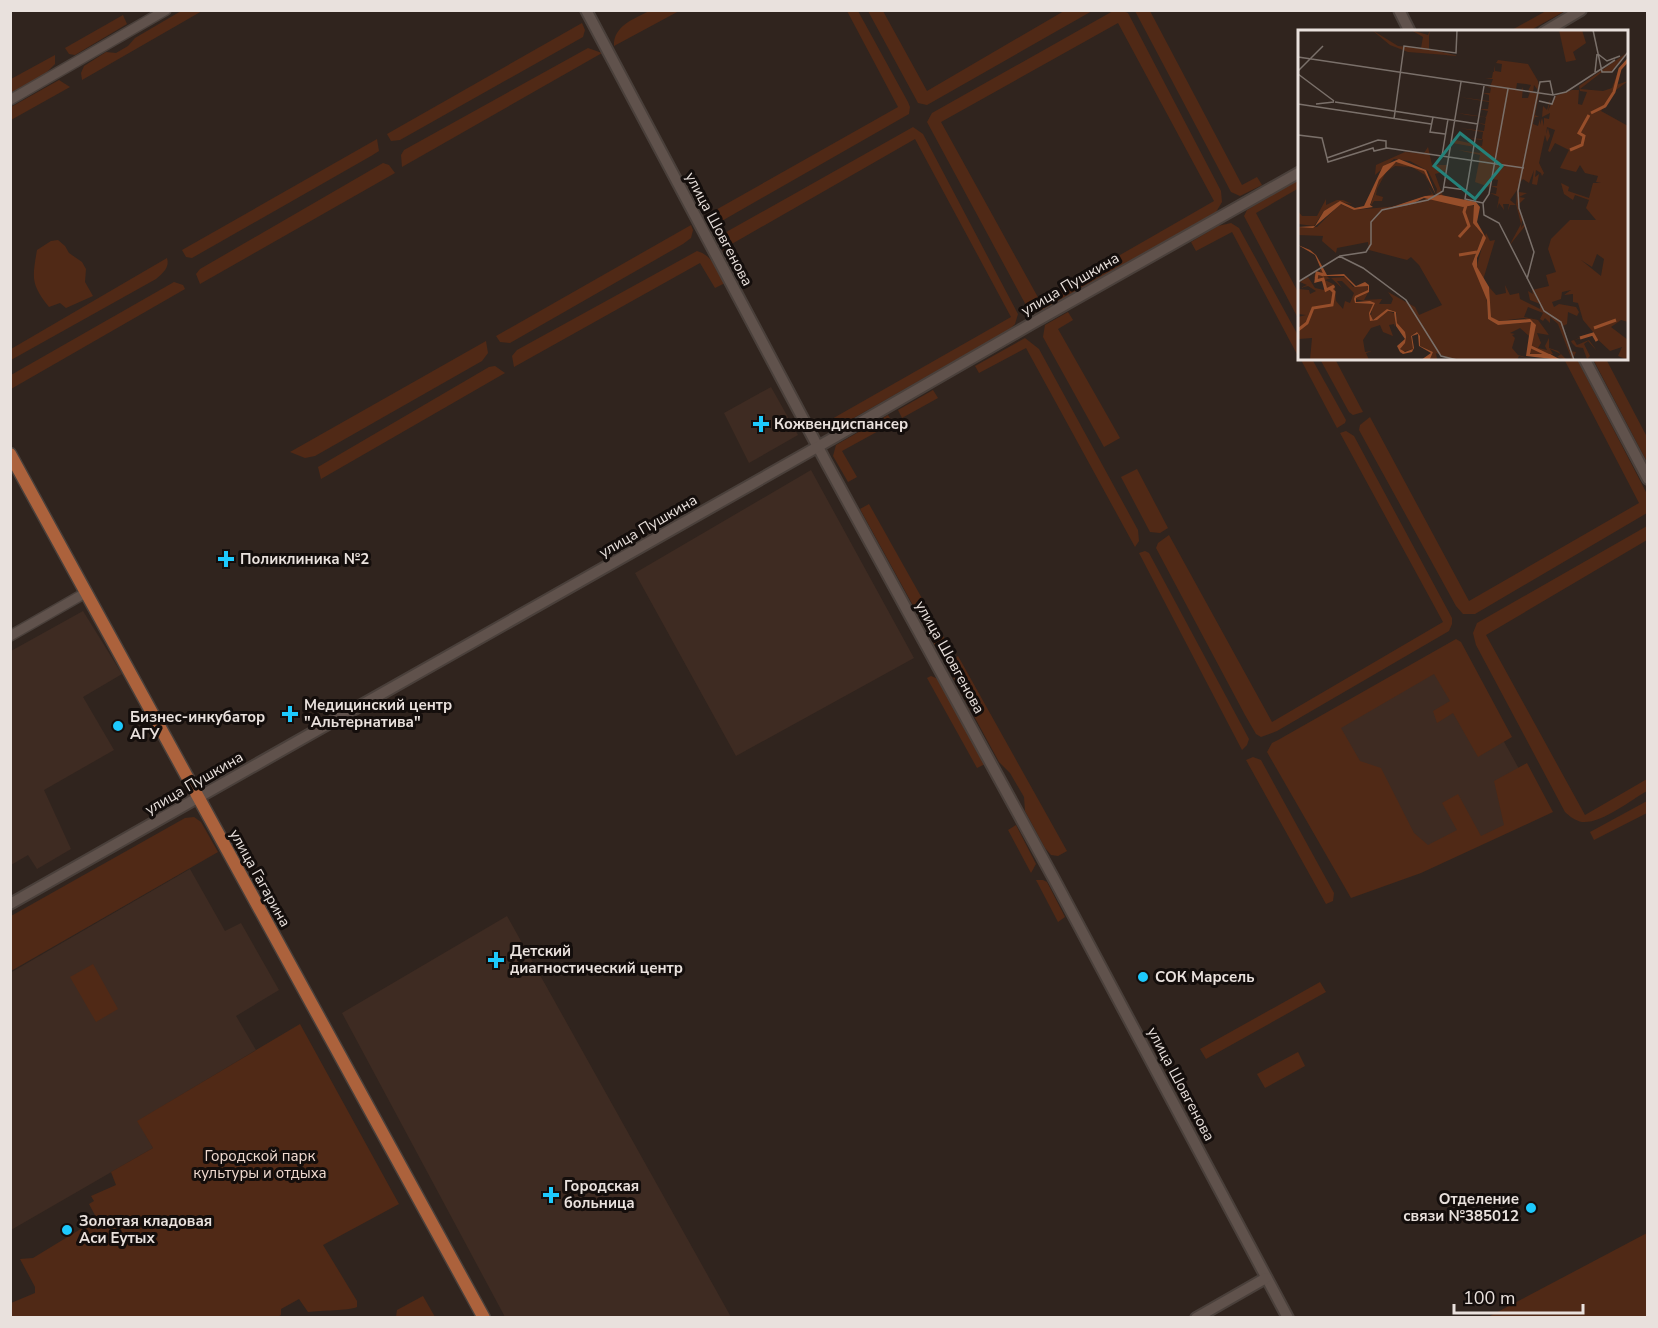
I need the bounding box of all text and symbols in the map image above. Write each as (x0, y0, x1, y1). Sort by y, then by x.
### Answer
inset map (1298, 30, 1628, 360)
street label: улица Шовгенова (680, 168, 758, 290)
street label: улица Пушкина (1017, 248, 1123, 320)
place label: Кожвендиспансер (774, 414, 908, 434)
marker: Кожвендиспансер (752, 415, 770, 433)
street label: улица Пушкина (595, 490, 701, 562)
place label: Поликлиника №2 (240, 549, 369, 569)
marker: Поликлиника №2 (217, 550, 235, 568)
street label: улица Шовгенова (911, 597, 989, 717)
place label: Медицинский центр "Альтернатива" (304, 695, 452, 732)
marker: Медицинский центр "Альтернатива" (281, 705, 299, 723)
place label: Бизнес-инкубатор АГУ (130, 707, 265, 744)
marker: Бизнес-инкубатор АГУ (111, 719, 125, 733)
street label: улица Пушкина (141, 747, 247, 819)
street label: улица Гагарина (225, 825, 295, 931)
place label: Детский диагностический центр (510, 941, 683, 978)
marker: Детский диагностический центр (487, 951, 505, 969)
place label: СОК Марсель (1155, 967, 1254, 987)
marker: СОК Марсель (1136, 970, 1150, 984)
street label: улица Шовгенова (1142, 1023, 1220, 1145)
park label: Городской парк культуры и отдыха (193, 1146, 327, 1183)
place label: Городская больница (564, 1176, 639, 1213)
marker: Городская больница (542, 1186, 560, 1204)
place label: Отделение связи №385012 (1403, 1189, 1519, 1226)
marker: Отделение связи №385012 (1524, 1201, 1538, 1215)
place label: Золотая кладовая Аси Еутых (79, 1211, 212, 1248)
marker: Золотая кладовая Аси Еутых (60, 1223, 74, 1237)
scale bar (1454, 1277, 1583, 1315)
text: 100 m (1463, 1286, 1515, 1310)

